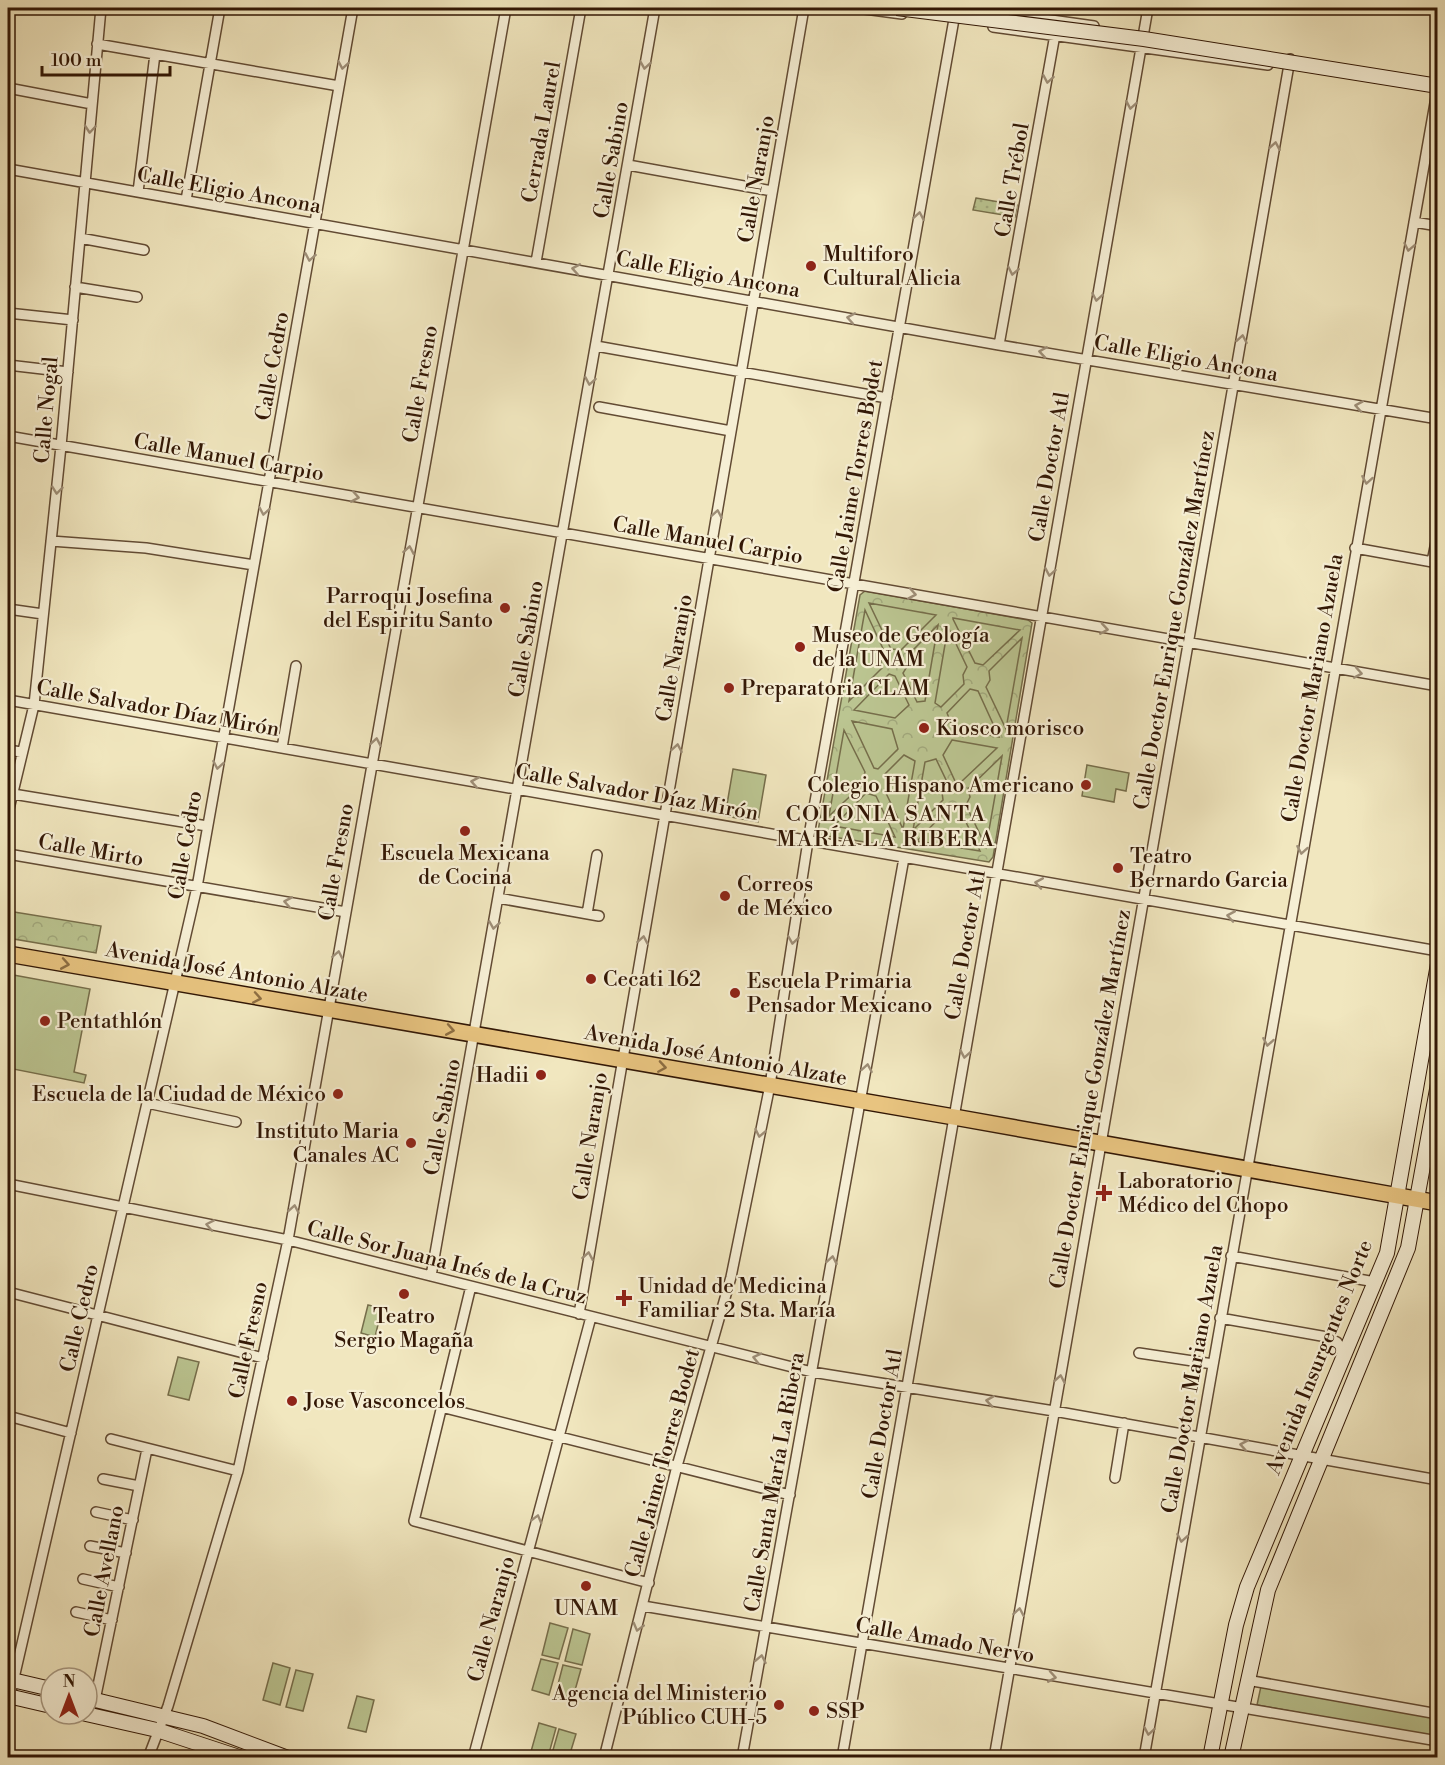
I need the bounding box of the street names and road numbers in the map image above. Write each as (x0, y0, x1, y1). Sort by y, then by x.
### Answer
street label: Cerrada Laurel (517, 59, 567, 205)
street label: Calle Sabino (589, 100, 635, 221)
street label: Calle Naranjo (733, 113, 781, 245)
street label: Calle Trébol (990, 121, 1036, 239)
street label: Calle Eligio Ancona (135, 162, 323, 220)
street label: Calle Eligio Ancona (614, 246, 802, 304)
street label: Calle Cedro (251, 310, 295, 423)
street label: Calle Fresno (398, 323, 444, 445)
street label: Calle Eligio Ancona (1092, 330, 1280, 388)
street label: Calle Nogal (29, 356, 65, 465)
street label: Calle Jaime Torres Bodet (823, 357, 889, 595)
street label: Calle Doctor Atl (1024, 390, 1076, 544)
street label: Calle Manuel Carpio (132, 428, 326, 488)
street label: Calle Doctor Enrique González Martínez (1129, 428, 1221, 812)
street label: Calle Manuel Carpio (611, 511, 805, 571)
street label: Calle Doctor Mariano Azuela (1277, 551, 1349, 825)
street label: Calle Sabino (504, 579, 550, 700)
street label: Calle Naranjo (651, 592, 699, 724)
street label: Calle Salvador Díaz Mirón (34, 675, 282, 743)
street label: Calle Salvador Díaz Mirón (513, 759, 761, 827)
street label: Calle Cedro (164, 789, 208, 902)
street label: Calle Fresno (314, 801, 360, 923)
street label: Calle Mirto (36, 829, 146, 873)
street label: Calle Doctor Atl (940, 868, 992, 1022)
street label: Calle Doctor Enrique González Martínez (1045, 907, 1137, 1291)
street label: Avenida José Antonio Alzate (103, 937, 370, 1009)
street label: Avenida José Antonio Alzate (582, 1020, 849, 1092)
street label: Calle Sabino (419, 1057, 467, 1178)
street label: Calle Naranjo (568, 1070, 614, 1202)
street label: Calle Sor Juana Inés de la Cruz (304, 1216, 589, 1310)
street label: Avenida Insurgentes Norte (1261, 1236, 1379, 1479)
street label: Calle Doctor Mariano Azuela (1157, 1242, 1229, 1516)
street label: Calle Cedro (55, 1262, 105, 1375)
street label: Calle Fresno (224, 1279, 274, 1401)
street label: Calle Jaime Torres Bodet (620, 1345, 706, 1581)
street label: Calle Doctor Atl (857, 1347, 909, 1501)
street label: Calle Santa María La Ribera (739, 1350, 811, 1614)
street label: Calle Avellano (79, 1503, 131, 1639)
street label: Calle Naranjo (463, 1553, 521, 1685)
street label: Calle Amado Nervo (853, 1612, 1036, 1670)

